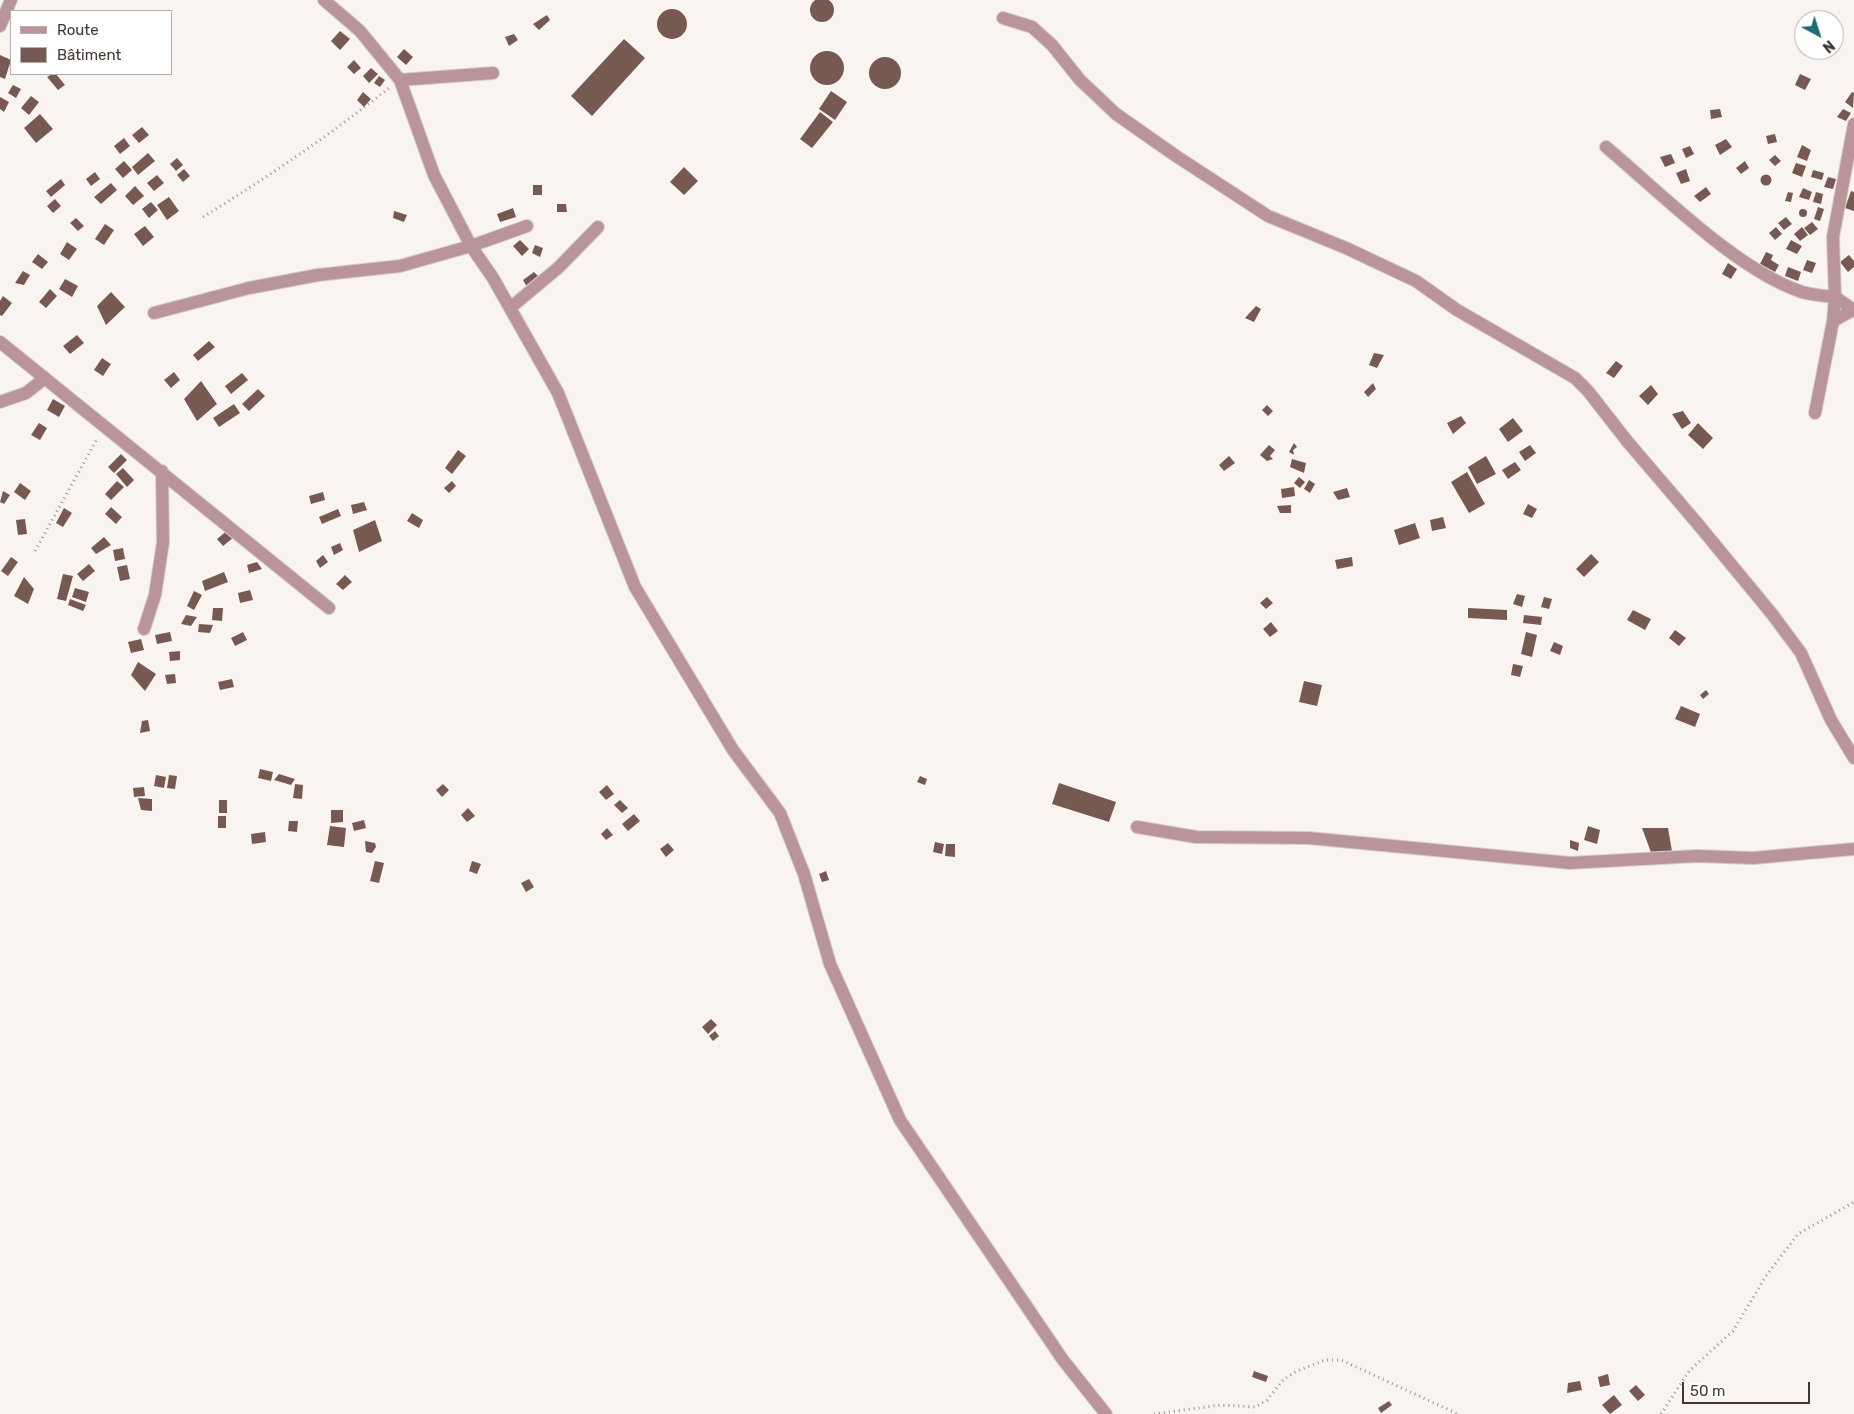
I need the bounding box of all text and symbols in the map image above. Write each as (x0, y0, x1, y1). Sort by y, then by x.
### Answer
legend (10, 10, 172, 75)
north arrow (1794, 10, 1844, 60)
text: Route (57, 21, 99, 39)
text: N (1819, 36, 1838, 56)
text: Bâtiment (57, 46, 121, 64)
scale bar (1684, 1372, 1812, 1404)
text: 50 m (1690, 1382, 1725, 1400)

